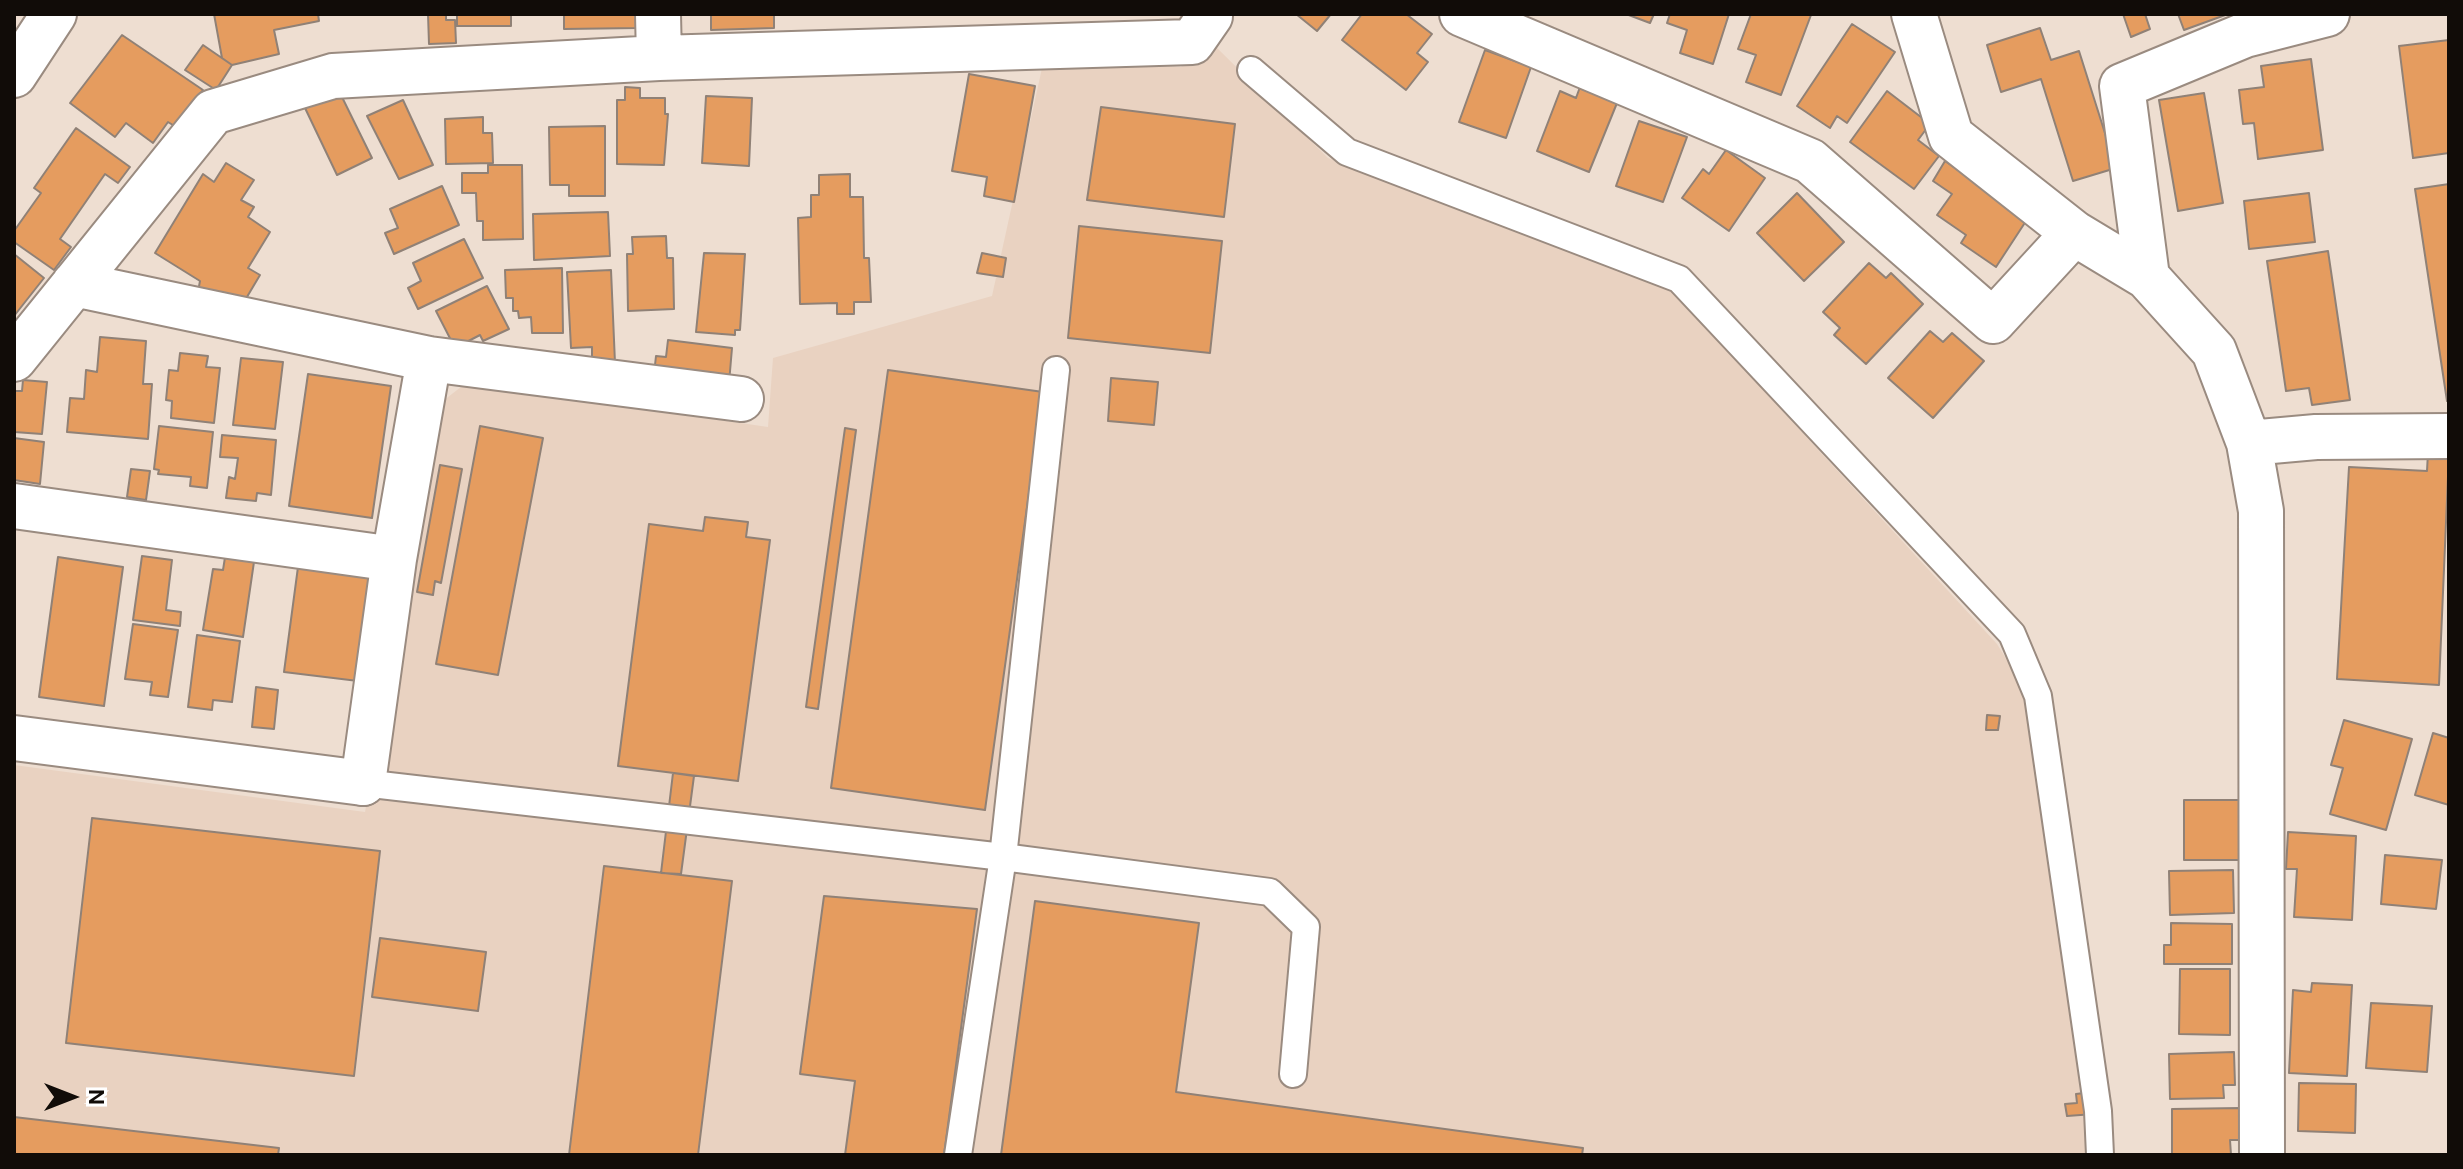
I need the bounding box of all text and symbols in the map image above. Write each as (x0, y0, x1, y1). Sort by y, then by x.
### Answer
north arrow (32, 1057, 112, 1137)
text: N (82, 1089, 111, 1105)

